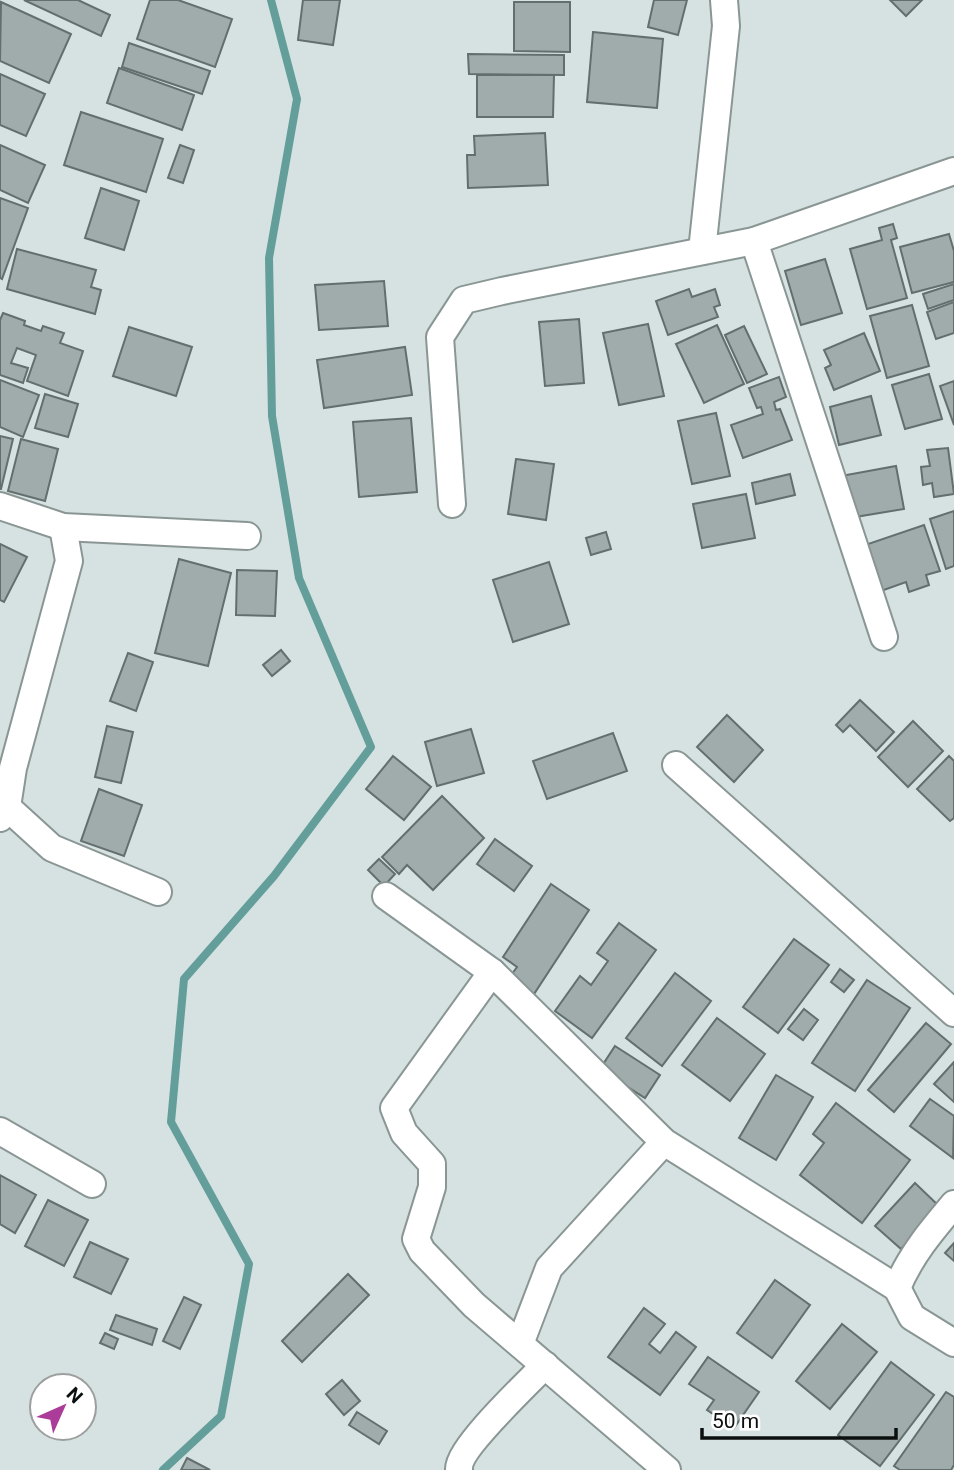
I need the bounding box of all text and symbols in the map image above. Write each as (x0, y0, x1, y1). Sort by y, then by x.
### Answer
north arrow (28, 1372, 98, 1442)
text: N (62, 1382, 88, 1408)
scale bar (702, 1396, 896, 1440)
text: 50 m (712, 1409, 759, 1433)

